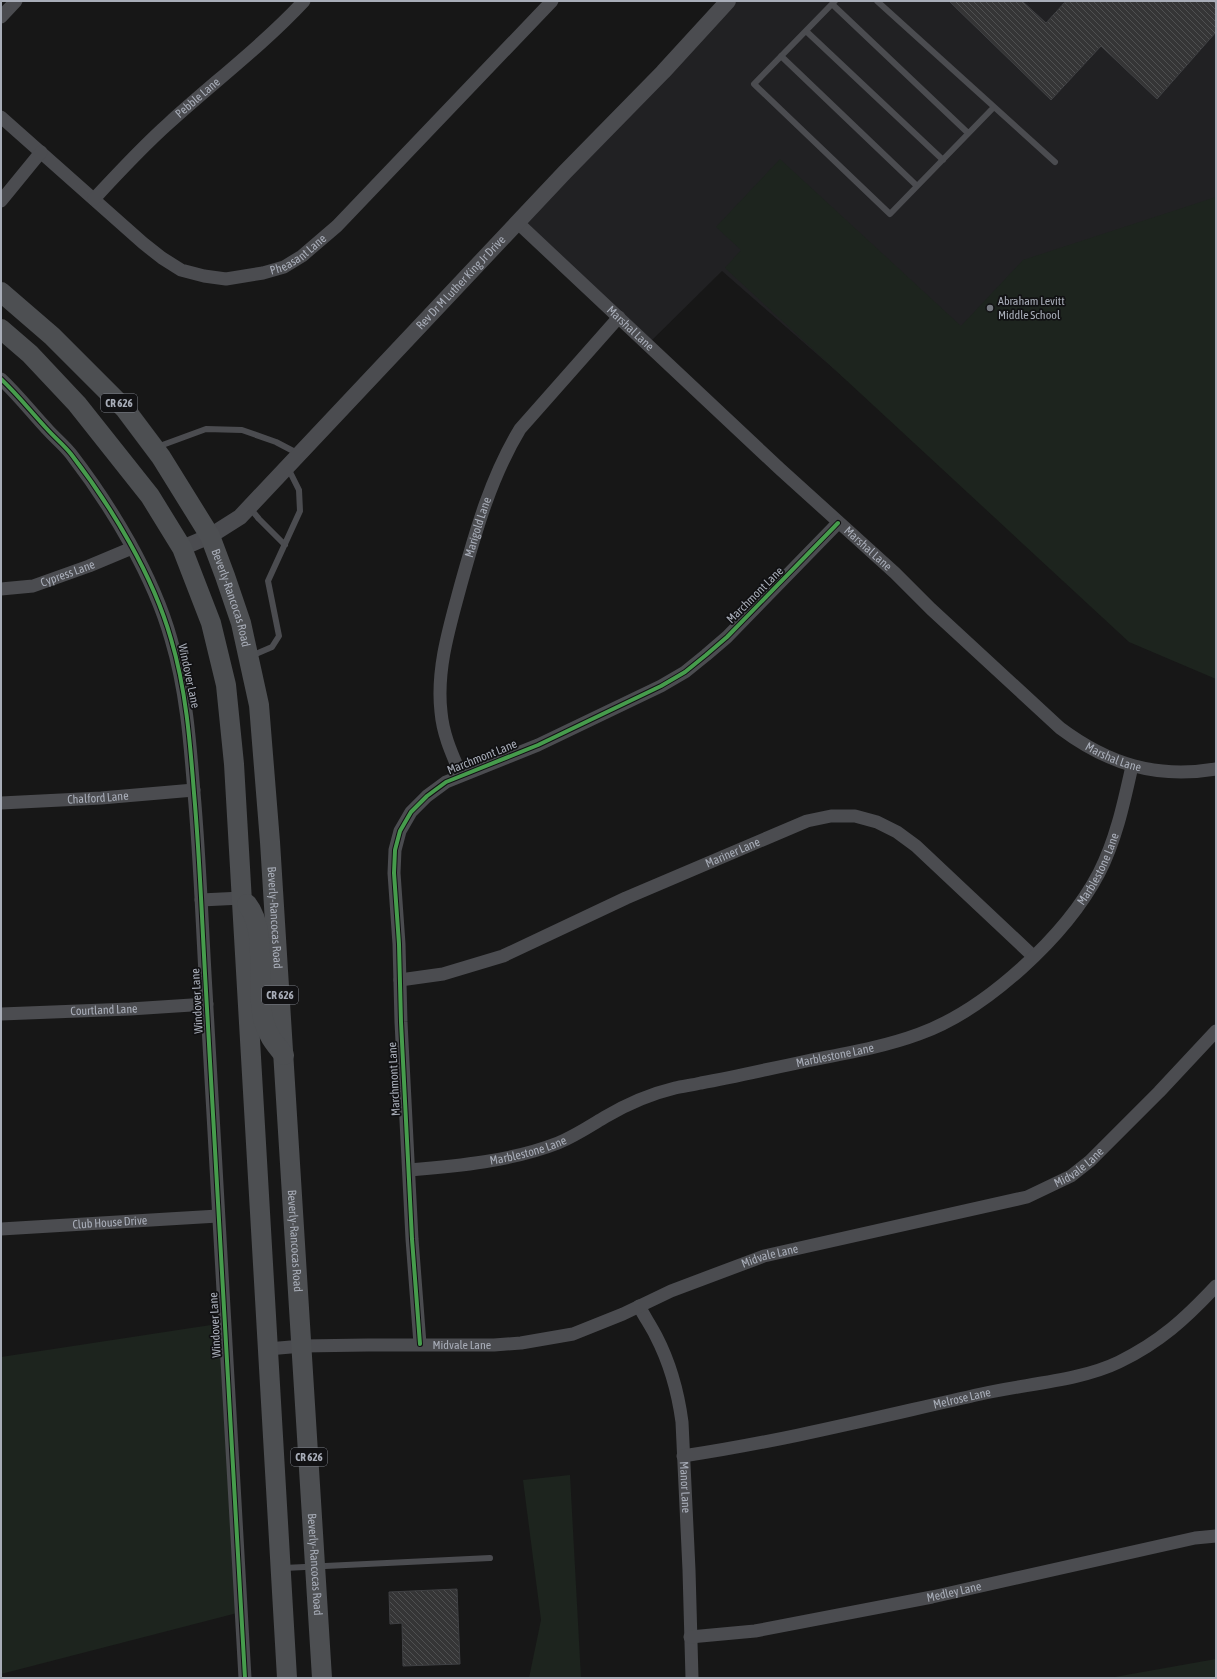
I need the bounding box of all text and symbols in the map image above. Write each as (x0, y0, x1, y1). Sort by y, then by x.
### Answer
street label: Pebble Lane (173, 75, 223, 121)
street label: Pheasant Lane (268, 231, 329, 278)
street label: Rev Dr M Luther King Jr Drive (413, 233, 508, 332)
place label: Abraham Levitt Middle School (998, 294, 1065, 322)
street label: Marshal Lane (604, 303, 657, 354)
marker: Abraham Levitt Middle School (985, 303, 995, 313)
road number: CR 626 (101, 394, 137, 412)
street label: Marigold Lane (462, 495, 494, 559)
street label: Marshal Lane (841, 524, 895, 574)
street label: Beverly-Rancocas Road (208, 547, 253, 648)
street label: Cypress Lane (39, 557, 97, 590)
street label: Marchmont Lane (724, 564, 786, 626)
street label: Windover Lane (175, 643, 203, 709)
street label: Marchmont Lane (445, 737, 519, 777)
street label: Marshal Lane (1083, 739, 1143, 774)
street label: Chalford Lane (67, 789, 129, 807)
street label: Marblestone Lane (1074, 831, 1122, 908)
street label: Mariner Lane (703, 835, 762, 870)
street label: Beverly-Rancocas Road (265, 866, 285, 969)
street label: Windover Lane (188, 968, 206, 1034)
road number: CR 626 (262, 986, 298, 1004)
street label: Courtland Lane (70, 1002, 138, 1018)
street label: Marblestone Lane (795, 1041, 875, 1070)
street label: Marchmont Lane (385, 1042, 403, 1116)
street label: Marblestone Lane (489, 1133, 569, 1168)
street label: Midvale Lane (1052, 1144, 1107, 1190)
street label: Beverly-Rancocas Road (285, 1189, 305, 1292)
street label: Club House Drive (72, 1213, 148, 1232)
street label: Midvale Lane (739, 1242, 800, 1271)
street label: Windover Lane (206, 1292, 224, 1358)
street label: Midvale Lane (433, 1338, 491, 1352)
street label: Melrose Lane (932, 1385, 992, 1412)
road number: CR 626 (291, 1448, 327, 1466)
street label: Manor Lane (677, 1461, 693, 1513)
street label: Beverly-Rancocas Road (305, 1513, 325, 1616)
street label: Medley Lane (925, 1579, 983, 1605)

